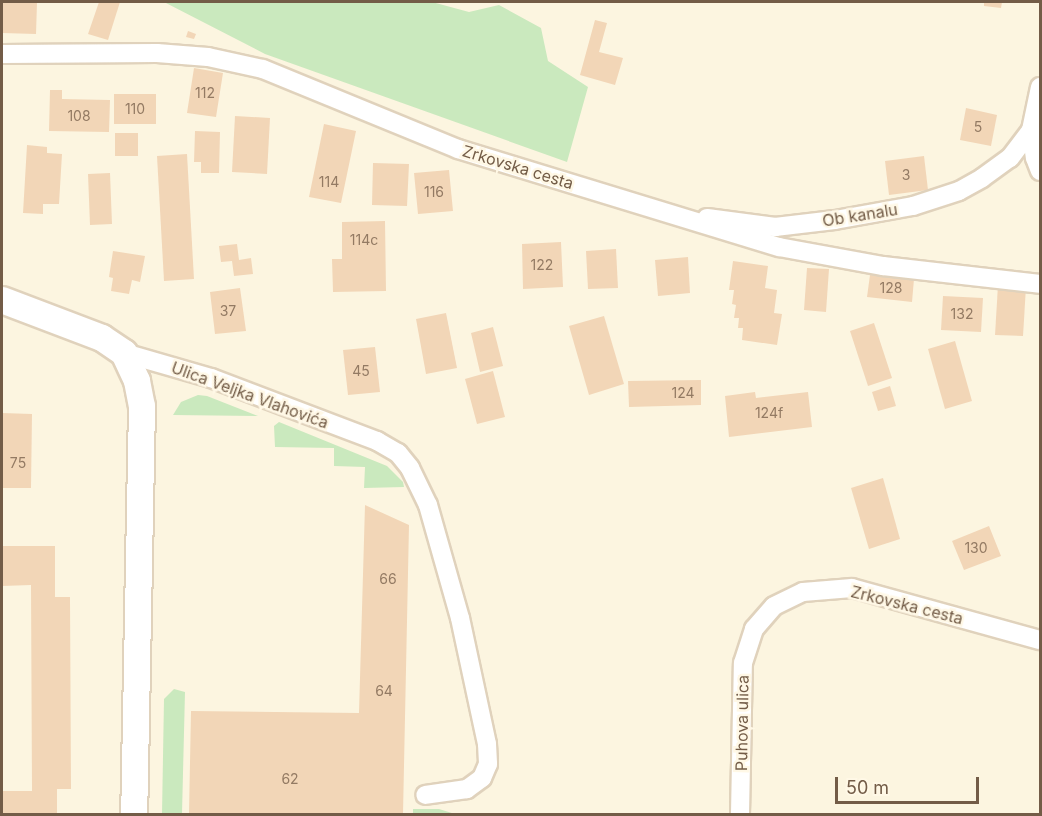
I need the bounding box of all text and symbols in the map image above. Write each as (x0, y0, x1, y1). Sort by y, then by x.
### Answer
house number: 112 (195, 85, 215, 101)
house number: 110 (125, 101, 145, 117)
house number: 108 (67, 108, 91, 124)
house number: 5 (974, 119, 982, 135)
street label: Zrkovska cesta (460, 141, 576, 193)
house number: 3 (902, 167, 910, 183)
house number: 114 (319, 174, 339, 190)
house number: 116 (424, 184, 444, 200)
street label: Ob kanalu (821, 200, 899, 230)
house number: 114c (350, 232, 378, 248)
house number: 122 (531, 257, 553, 273)
house number: 128 (880, 280, 902, 296)
house number: 37 (220, 303, 236, 319)
house number: 132 (951, 306, 973, 322)
street label: Ulica Veljka Vlahovića (169, 358, 331, 432)
house number: 45 (352, 363, 370, 379)
house number: 124 (671, 385, 695, 401)
house number: 124f (755, 405, 783, 421)
house number: 75 (10, 455, 26, 471)
house number: 130 (964, 540, 988, 556)
house number: 66 (379, 571, 397, 587)
street label: Zrkovska cesta (849, 582, 965, 628)
street label: Puhova ulica (732, 675, 752, 771)
house number: 64 (375, 683, 393, 699)
scale bar (838, 765, 982, 803)
house number: 62 (281, 771, 299, 787)
text: 50 m (846, 777, 889, 798)

